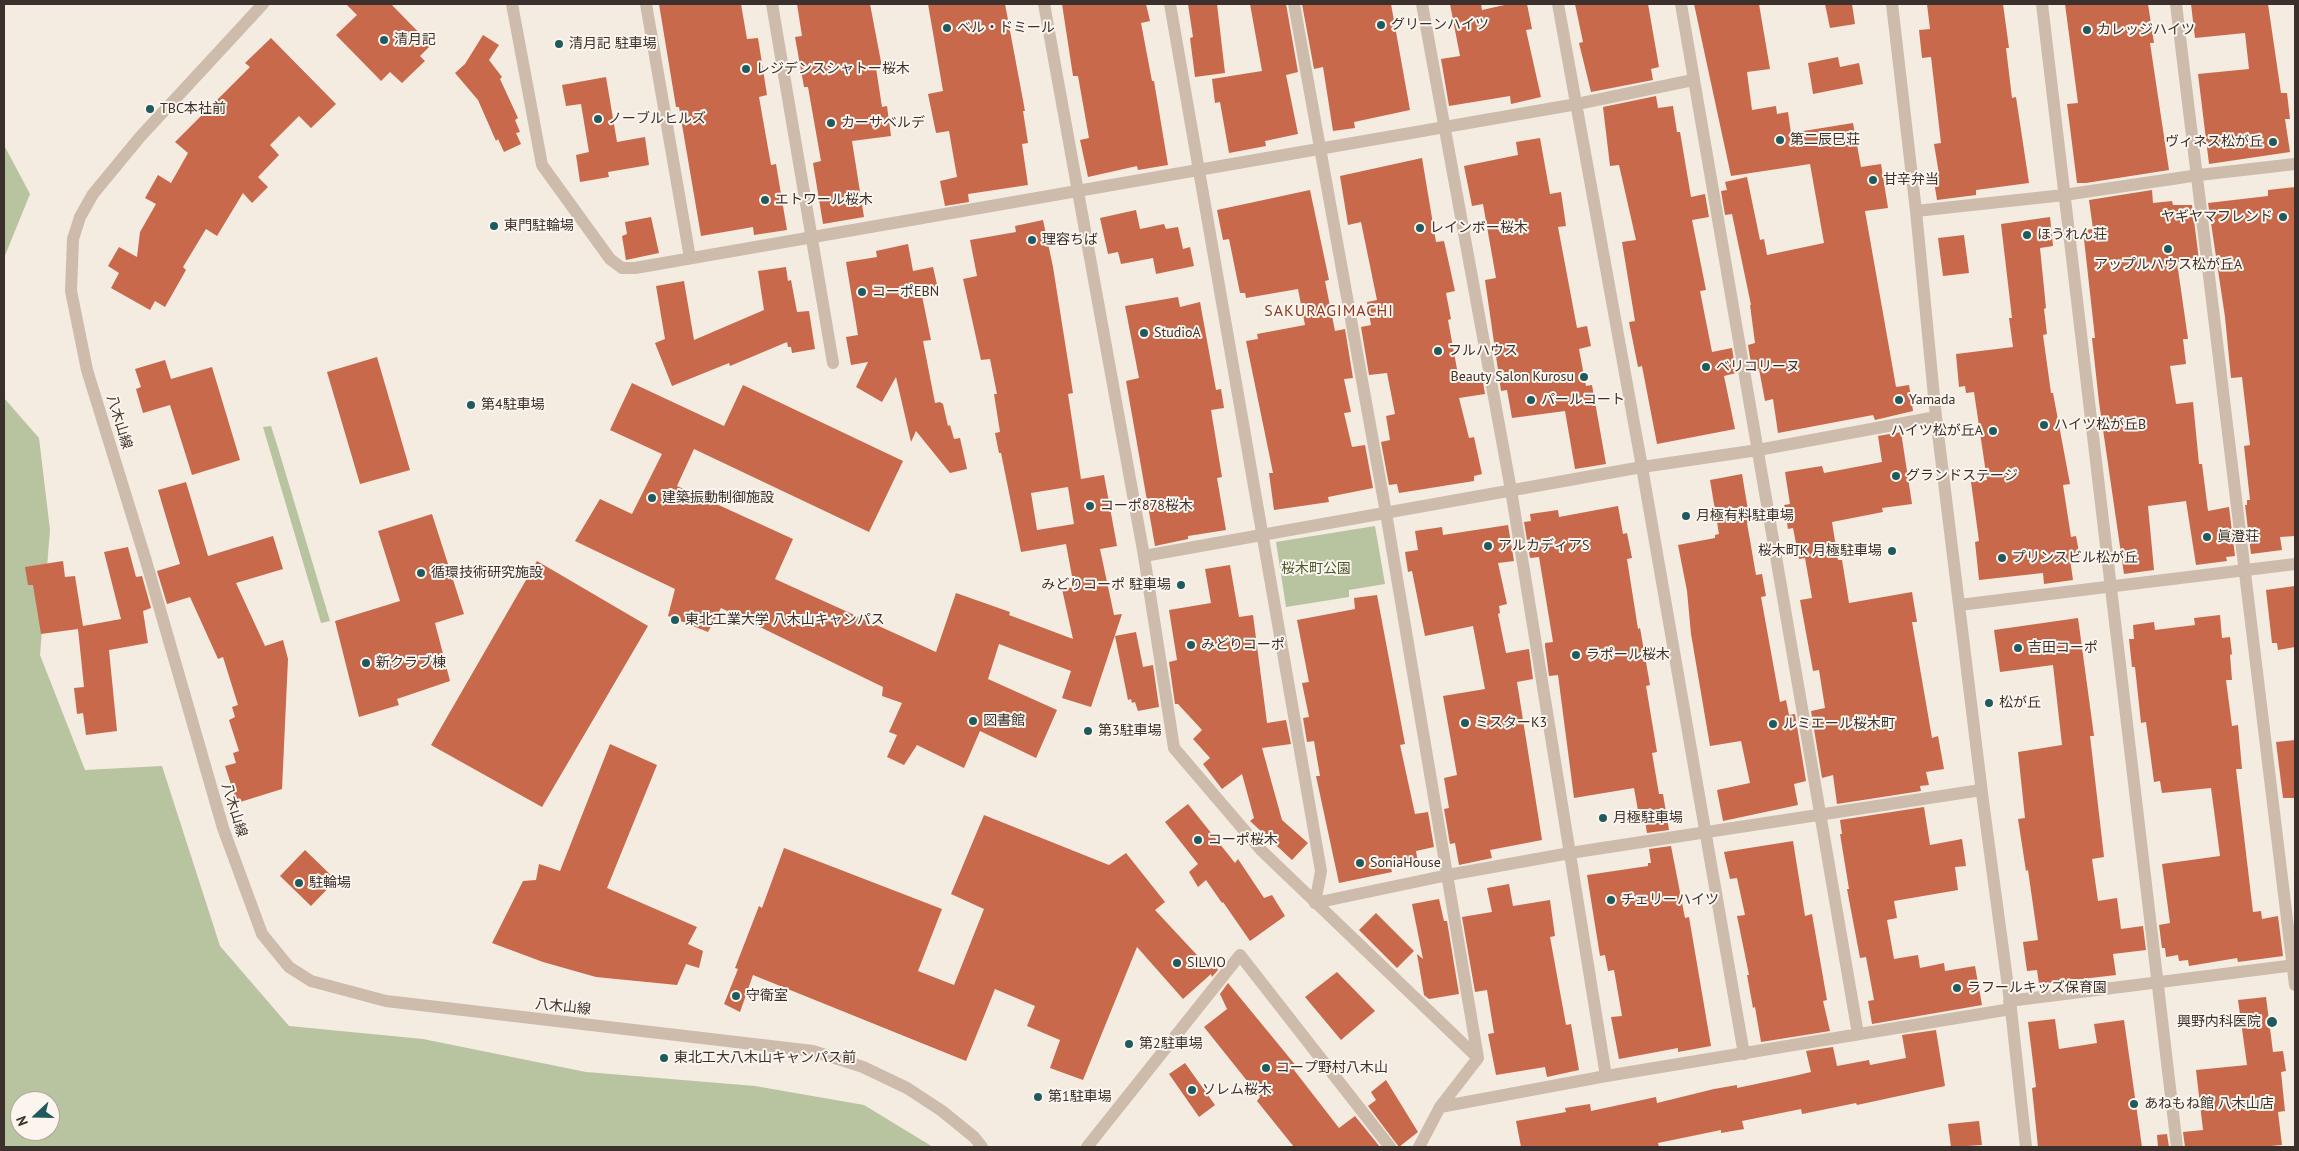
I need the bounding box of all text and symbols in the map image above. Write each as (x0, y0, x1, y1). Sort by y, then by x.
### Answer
place label: グリーンハイツ (1391, 17, 1489, 33)
marker: グリーンハイツ (1375, 19, 1387, 31)
place label: ベル・ドミール (957, 20, 1055, 36)
marker: ベル・ドミール (941, 22, 953, 34)
place label: カレッジハイツ (2097, 22, 2195, 38)
marker: カレッジハイツ (2081, 24, 2093, 36)
place label: 清月記 (394, 32, 436, 48)
marker: 清月記 (378, 34, 390, 46)
place label: 清月記 駐車場 (569, 36, 657, 52)
marker: 清月記 駐車場 (553, 38, 565, 50)
place label: レジデンスシャトー桜木 (756, 61, 910, 77)
marker: レジデンスシャトー桜木 (740, 63, 752, 75)
place label: TBC本社前 (160, 101, 226, 117)
marker: TBC本社前 (144, 103, 156, 115)
place label: ノーブルヒルズ (608, 111, 706, 127)
marker: ノーブルヒルズ (592, 113, 604, 125)
place label: カーサベルデ (841, 115, 925, 131)
marker: カーサベルデ (825, 117, 837, 129)
place label: 第二辰巳荘 (1790, 132, 1860, 148)
marker: 第二辰巳荘 (1774, 134, 1786, 146)
place label: ヴィネス松が丘 (2165, 134, 2263, 150)
marker: ヴィネス松が丘 (2267, 136, 2279, 148)
place label: 甘辛弁当 (1883, 172, 1939, 188)
marker: 甘辛弁当 (1867, 174, 1879, 186)
place label: エトワール桜木 (775, 192, 873, 208)
marker: エトワール桜木 (759, 194, 771, 206)
place label: ヤギヤマフレンド (2161, 209, 2273, 225)
marker: ヤギヤマフレンド (2277, 211, 2289, 223)
place label: 東門駐輪場 (504, 218, 574, 234)
marker: 東門駐輪場 (488, 220, 500, 232)
place label: レインボー桜木 (1430, 220, 1528, 236)
marker: レインボー桜木 (1414, 222, 1426, 234)
place label: ほうれん荘 (2037, 227, 2107, 243)
marker: ほうれん荘 (2021, 229, 2033, 241)
place label: 理容ちば (1042, 232, 1098, 248)
marker: 理容ちば (1026, 234, 1038, 246)
marker: アップルハウス松が丘A (2162, 243, 2174, 255)
place label: アップルハウス松が丘A (2094, 257, 2242, 273)
place label: コーポEBN (872, 284, 939, 300)
marker: コーポEBN (856, 286, 868, 298)
district label: SAKURAGIMACHI (1263, 301, 1395, 321)
place label: StudioA (1154, 325, 1201, 341)
marker: StudioA (1138, 327, 1150, 339)
place label: フルハウス (1448, 343, 1518, 359)
marker: フルハウス (1432, 345, 1444, 357)
place label: ベリコリーヌ (1716, 359, 1800, 375)
marker: ベリコリーヌ (1700, 361, 1712, 373)
place label: Beauty Salon Kurosu (1450, 369, 1574, 385)
marker: Beauty Salon Kurosu (1578, 371, 1590, 383)
place label: パールコート (1541, 392, 1625, 408)
place label: Yamada (1909, 392, 1956, 408)
street label: 八木山線 (103, 393, 135, 451)
marker: パールコート (1525, 394, 1537, 406)
marker: Yamada (1893, 394, 1905, 406)
place label: 第4駐車場 (481, 397, 545, 413)
marker: 第4駐車場 (465, 399, 477, 411)
place label: ハイツ松が丘B (2054, 417, 2146, 433)
marker: ハイツ松が丘B (2038, 419, 2050, 431)
place label: ハイツ松が丘A (1891, 423, 1983, 439)
marker: ハイツ松が丘A (1987, 425, 1999, 437)
place label: グランドステージ (1906, 468, 2018, 484)
marker: グランドステージ (1890, 470, 1902, 482)
place label: 建築振動制御施設 (662, 490, 774, 506)
marker: 建築振動制御施設 (646, 492, 658, 504)
place label: コーポ878桜木 (1100, 498, 1193, 514)
marker: コーポ878桜木 (1084, 500, 1096, 512)
place label: 月極有料駐車場 (1696, 508, 1794, 524)
marker: 月極有料駐車場 (1680, 510, 1692, 522)
place label: 眞澄荘 (2217, 529, 2259, 545)
marker: 眞澄荘 (2201, 531, 2213, 543)
place label: アルカディアS (1498, 538, 1589, 554)
marker: アルカディアS (1482, 540, 1494, 552)
place label: 桜木町K 月極駐車場 (1758, 543, 1882, 559)
marker: 桜木町K 月極駐車場 (1886, 545, 1898, 557)
place label: プリンスビル松が丘 (2012, 550, 2138, 566)
marker: プリンスビル松が丘 (1996, 552, 2008, 564)
park label: 桜木町公園 (1281, 561, 1351, 577)
place label: 循環技術研究施設 (431, 565, 543, 581)
marker: 循環技術研究施設 (415, 567, 427, 579)
place label: みどりコーポ 駐車場 (1041, 577, 1171, 593)
marker: みどりコーポ 駐車場 (1175, 579, 1187, 591)
place label: 東北工業大学 八木山キャンパス (685, 612, 885, 628)
marker: 東北工業大学 八木山キャンパス (669, 614, 681, 626)
place label: みどりコーポ (1201, 637, 1285, 653)
marker: みどりコーポ (1185, 639, 1197, 651)
place label: 吉田コーポ (2028, 640, 2098, 656)
marker: 吉田コーポ (2012, 642, 2024, 654)
place label: ラポール桜木 (1586, 647, 1670, 663)
marker: ラポール桜木 (1570, 649, 1582, 661)
place label: 新クラブ棟 (376, 655, 446, 671)
marker: 新クラブ棟 (360, 657, 372, 669)
place label: 松が丘 (1999, 695, 2041, 711)
marker: 松が丘 (1983, 697, 1995, 709)
place label: 図書館 (983, 713, 1025, 729)
marker: 図書館 (967, 715, 979, 727)
place label: ミスターK3 (1475, 715, 1547, 731)
place label: ルミエール桜木町 (1783, 716, 1895, 732)
marker: ミスターK3 (1459, 717, 1471, 729)
marker: ルミエール桜木町 (1767, 718, 1779, 730)
place label: 第3駐車場 (1098, 723, 1162, 739)
marker: 第3駐車場 (1082, 725, 1094, 737)
street label: 八木山線 (218, 781, 250, 839)
place label: 月極駐車場 (1613, 810, 1683, 826)
marker: 月極駐車場 (1597, 812, 1609, 824)
place label: コーポ桜木 (1208, 832, 1278, 848)
marker: コーポ桜木 (1192, 834, 1204, 846)
place label: SoniaHouse (1370, 855, 1441, 871)
marker: SoniaHouse (1354, 857, 1366, 869)
place label: 駐輪場 (309, 875, 351, 891)
marker: 駐輪場 (293, 877, 305, 889)
place label: チェリーハイツ (1621, 892, 1719, 908)
marker: チェリーハイツ (1605, 894, 1617, 906)
place label: SILVIO (1187, 955, 1226, 971)
marker: SILVIO (1171, 957, 1183, 969)
place label: ラフールキッズ保育園 (1967, 980, 2107, 996)
marker: ラフールキッズ保育園 (1951, 982, 1963, 994)
place label: 守衛室 (746, 988, 788, 1004)
marker: 守衛室 (730, 990, 742, 1002)
street label: 八木山線 (534, 996, 592, 1018)
place label: 興野内科医院 (2177, 1014, 2261, 1030)
marker: 興野内科医院 (2265, 1015, 2279, 1029)
place label: 第2駐車場 (1139, 1036, 1203, 1052)
marker: 第2駐車場 (1123, 1038, 1135, 1050)
place label: 東北工大八木山キャンパス前 (674, 1050, 856, 1066)
marker: 東北工大八木山キャンパス前 (658, 1052, 670, 1064)
place label: コープ野村八木山 (1276, 1060, 1388, 1076)
marker: コープ野村八木山 (1260, 1062, 1272, 1074)
place label: ソレム桜木 (1202, 1082, 1272, 1098)
marker: ソレム桜木 (1186, 1084, 1198, 1096)
place label: 第1駐車場 (1048, 1089, 1112, 1105)
north arrow (10, 1091, 60, 1141)
marker: 第1駐車場 (1032, 1091, 1044, 1103)
place label: あねもね館 八木山店 (2144, 1096, 2274, 1112)
marker: あねもね館 八木山店 (2128, 1098, 2140, 1110)
text: N (12, 1114, 32, 1129)

